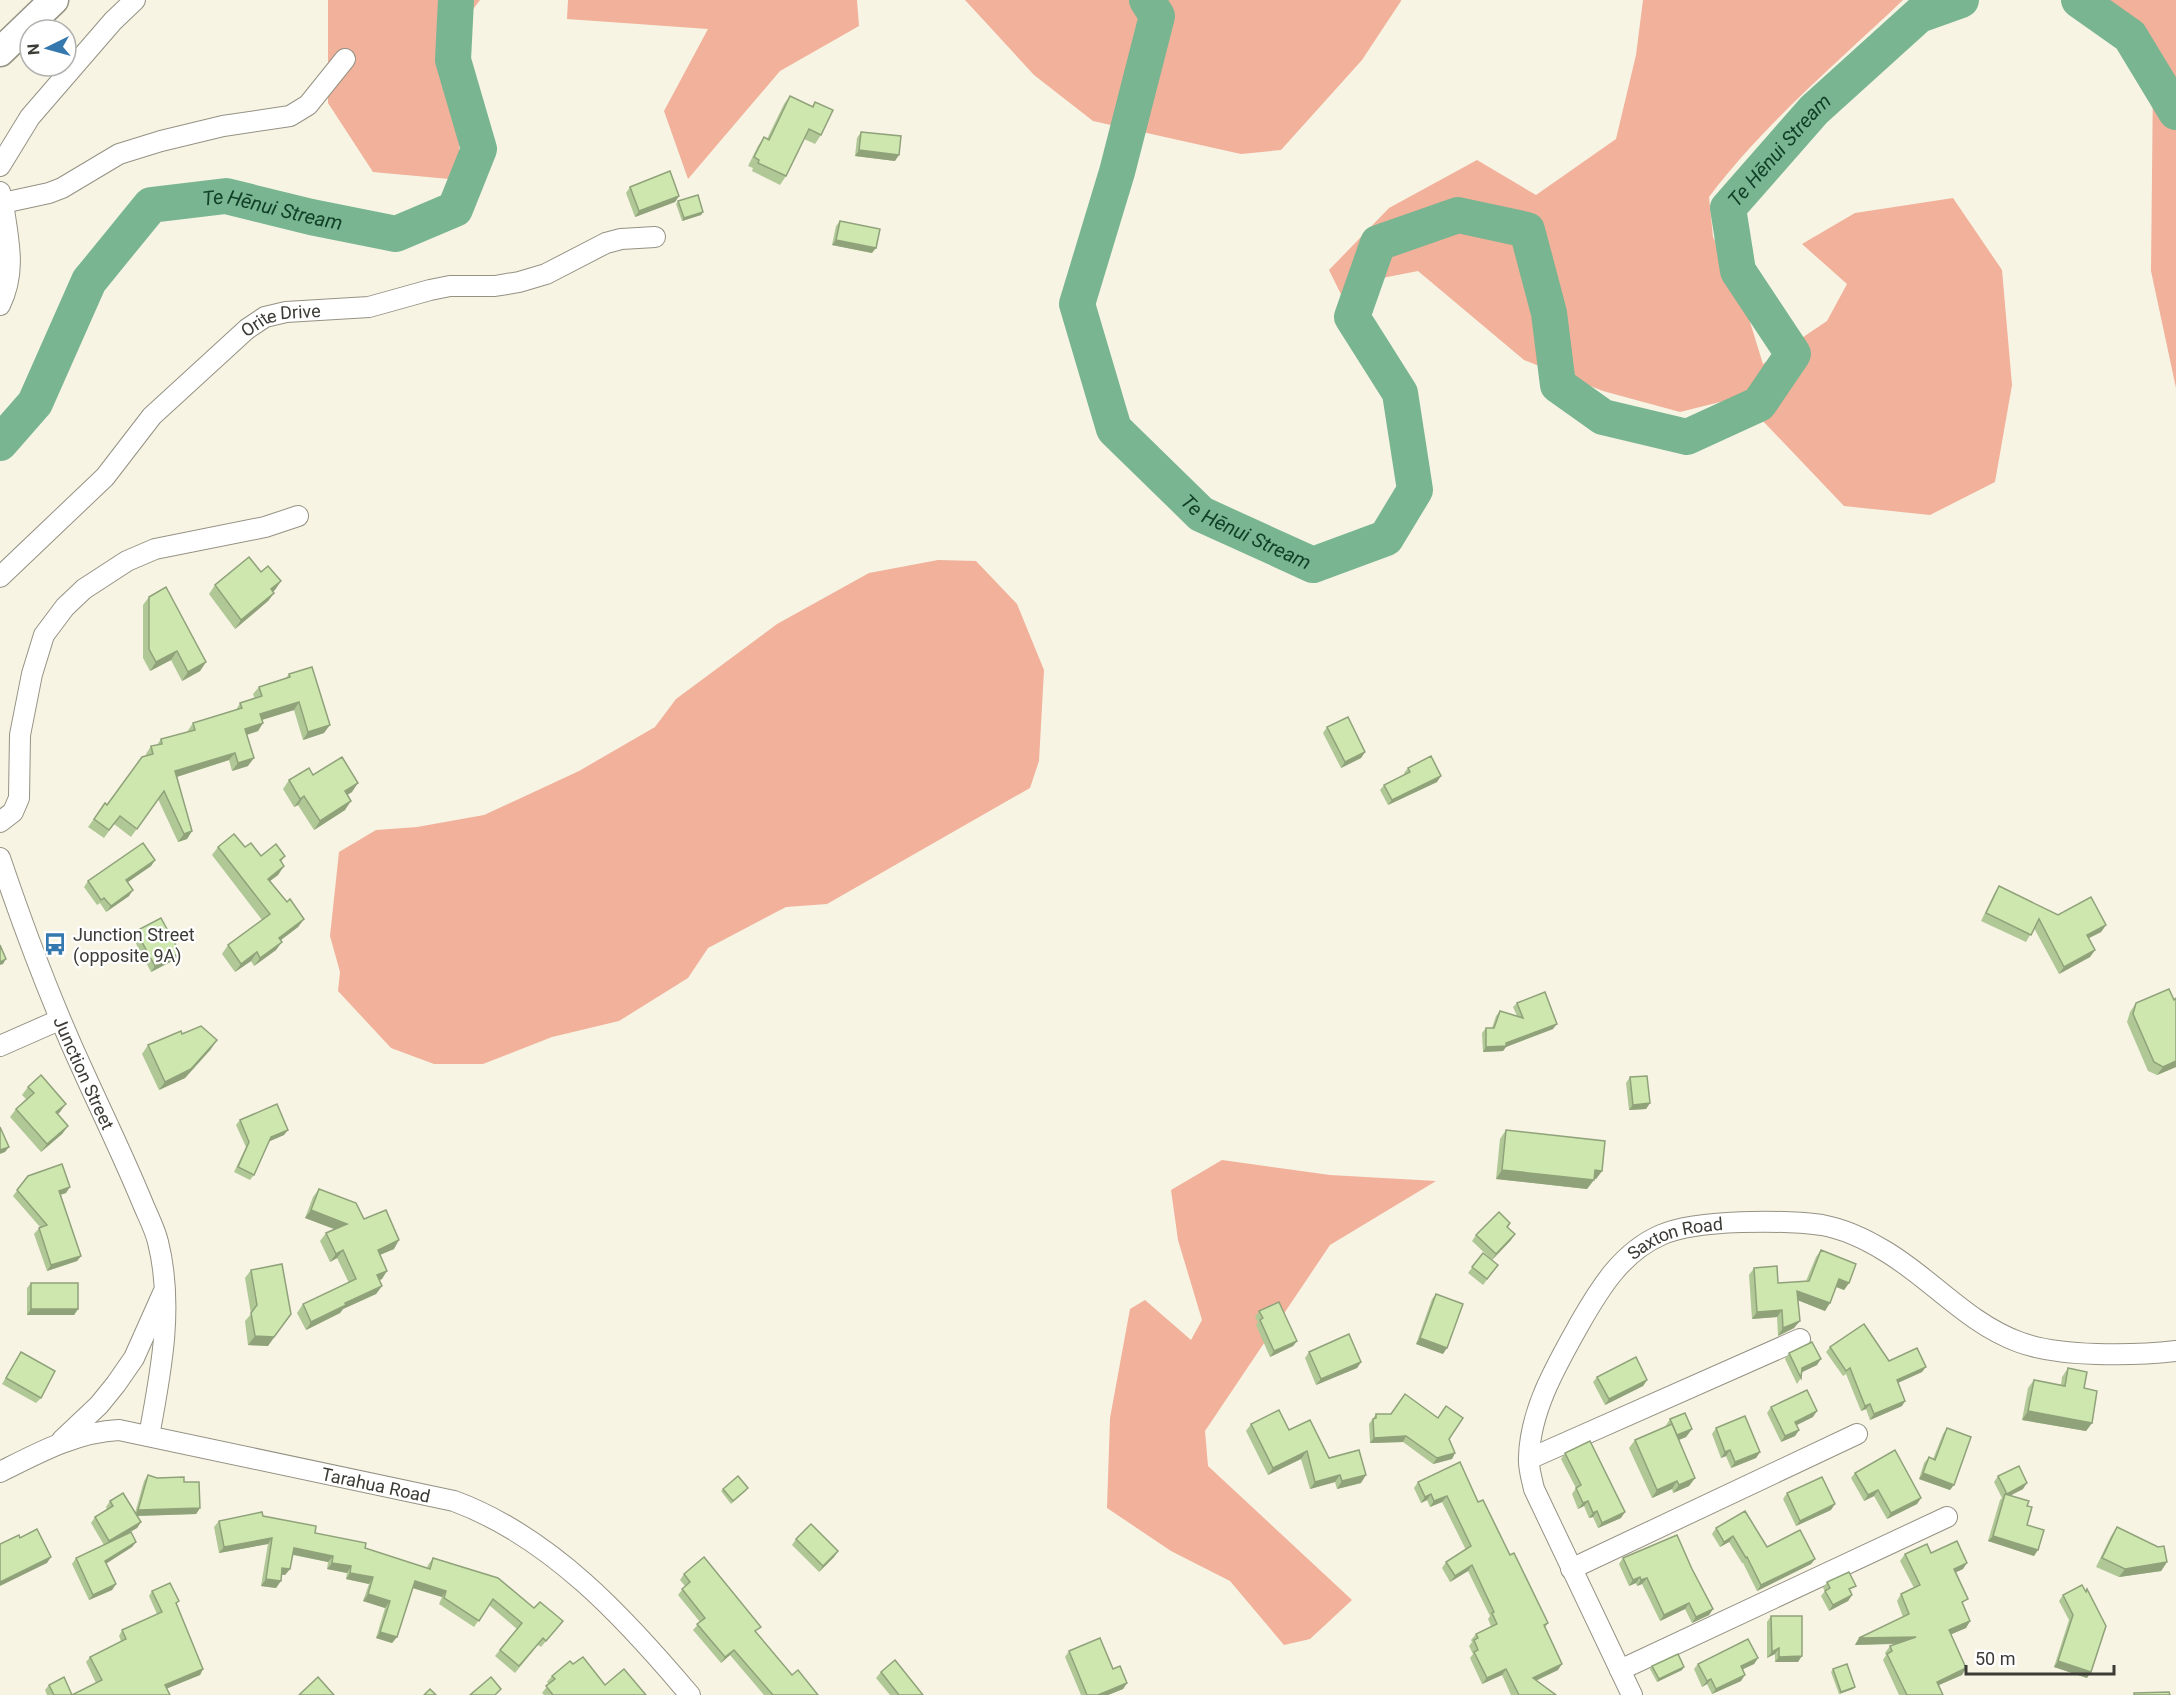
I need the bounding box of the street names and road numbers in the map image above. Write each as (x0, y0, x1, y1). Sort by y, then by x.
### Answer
street label: Orite Drive (237, 299, 321, 341)
street label: Junction Street (50, 1013, 119, 1133)
street label: Saxton Road (1623, 1213, 1724, 1264)
street label: Tarahua Road (320, 1463, 432, 1506)

